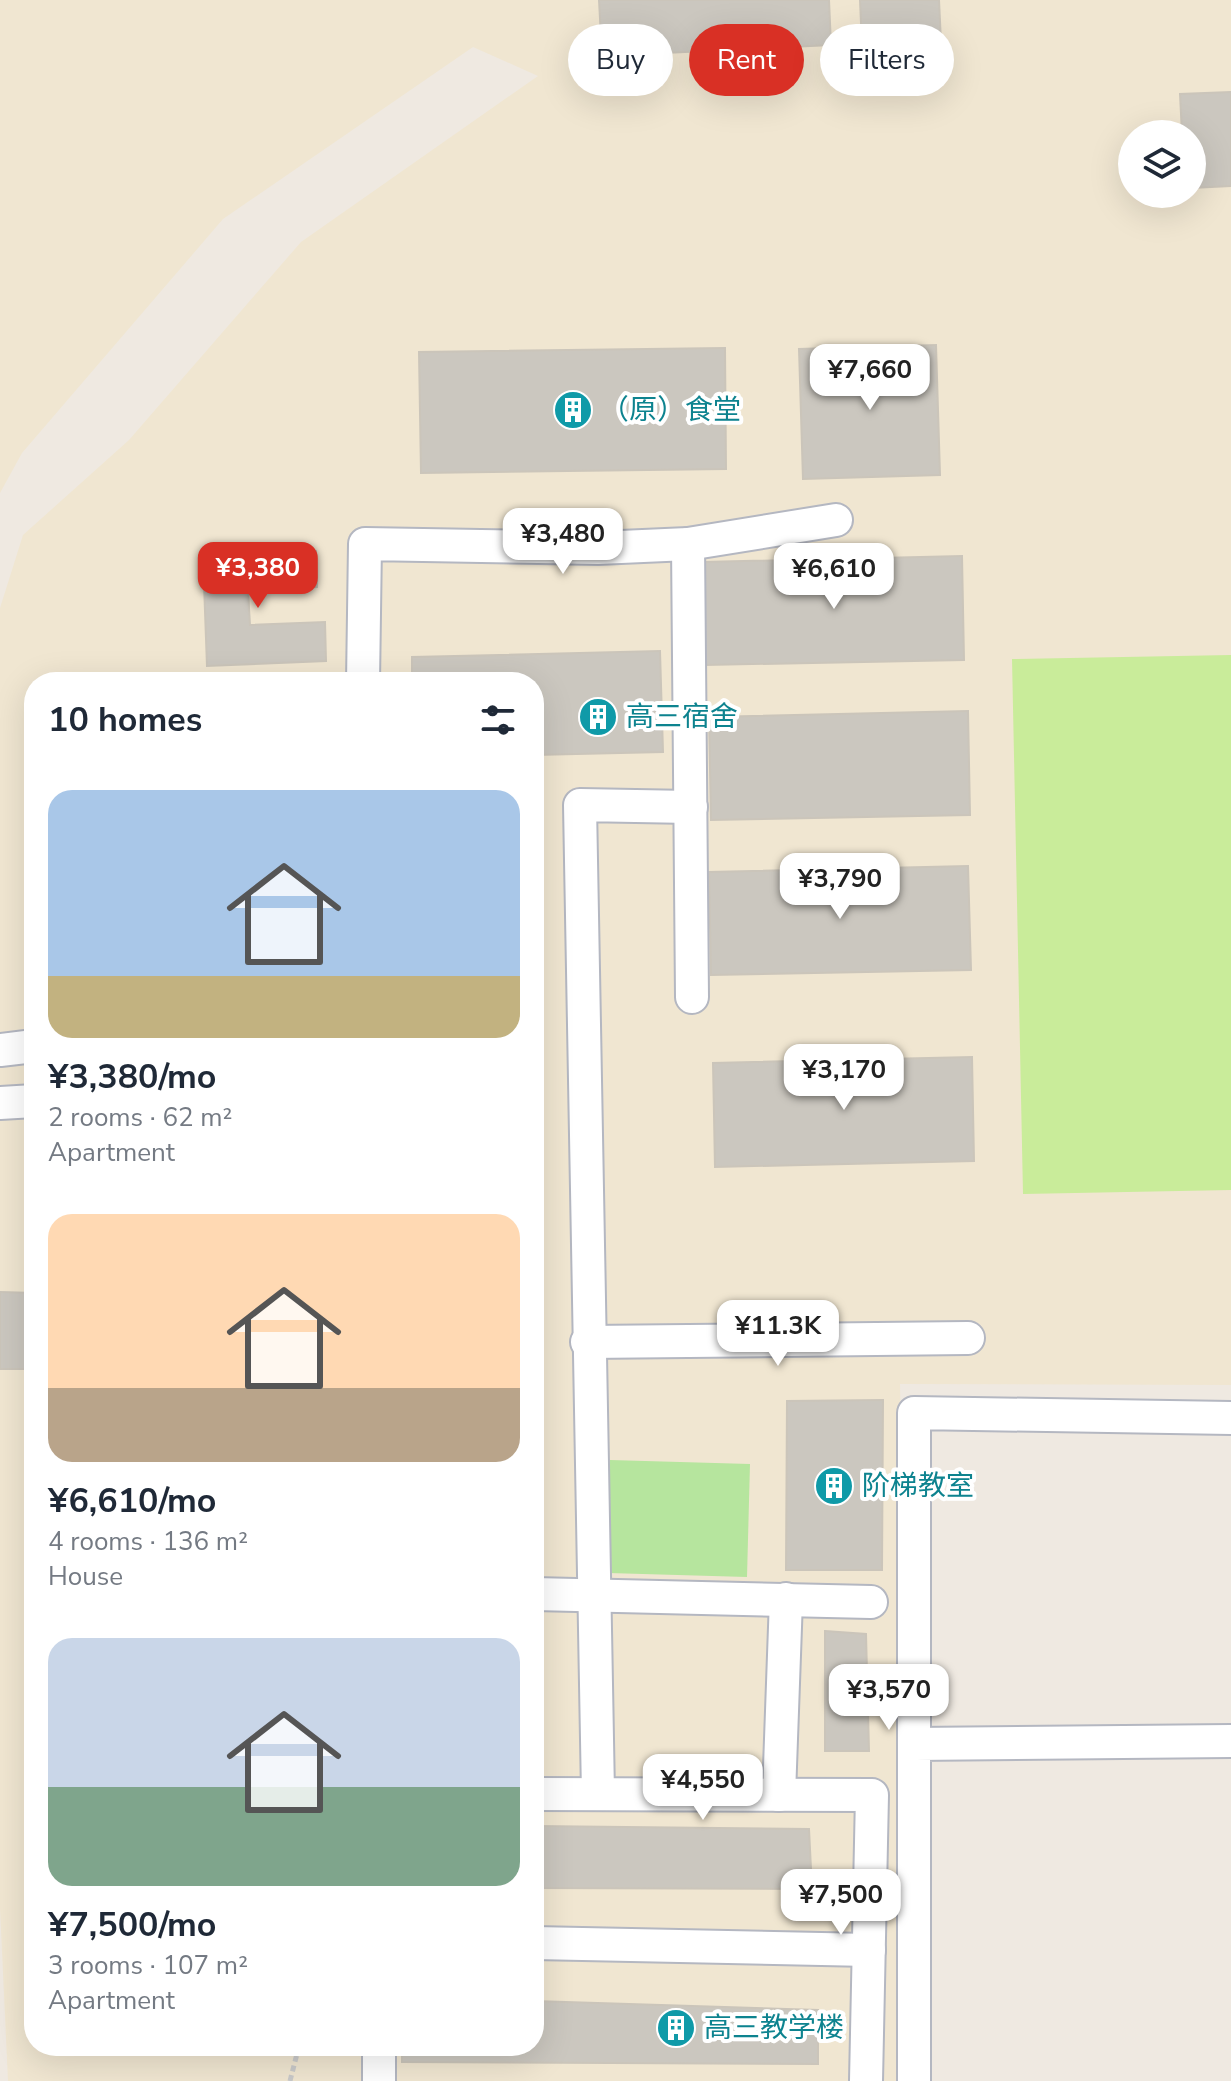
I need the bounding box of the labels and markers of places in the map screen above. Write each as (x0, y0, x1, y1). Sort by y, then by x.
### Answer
pin: ¥7,660 (805, 344, 935, 412)
building icon: （原）食堂 (552, 389, 594, 431)
place label: （原）食堂 (601, 391, 741, 429)
pin: ¥3,480 (498, 508, 628, 576)
pin: ¥3,380 (193, 542, 323, 610)
pin: ¥6,610 (769, 543, 899, 611)
building icon: 高三宿舍 (577, 696, 619, 738)
place label: 高三宿舍 (626, 698, 738, 736)
pin: ¥3,790 (775, 853, 905, 921)
pin: ¥3,170 (779, 1044, 909, 1112)
pin: ¥11.3K (713, 1300, 843, 1368)
building icon: 阶梯教室 (813, 1465, 855, 1507)
place label: 阶梯教室 (862, 1467, 974, 1505)
pin: ¥3,570 (824, 1664, 954, 1732)
pin: ¥4,550 (638, 1754, 768, 1822)
pin: ¥7,500 (776, 1869, 906, 1937)
building icon: 高三教学楼 (655, 2007, 697, 2049)
place label: 高三教学楼 (704, 2009, 844, 2047)

